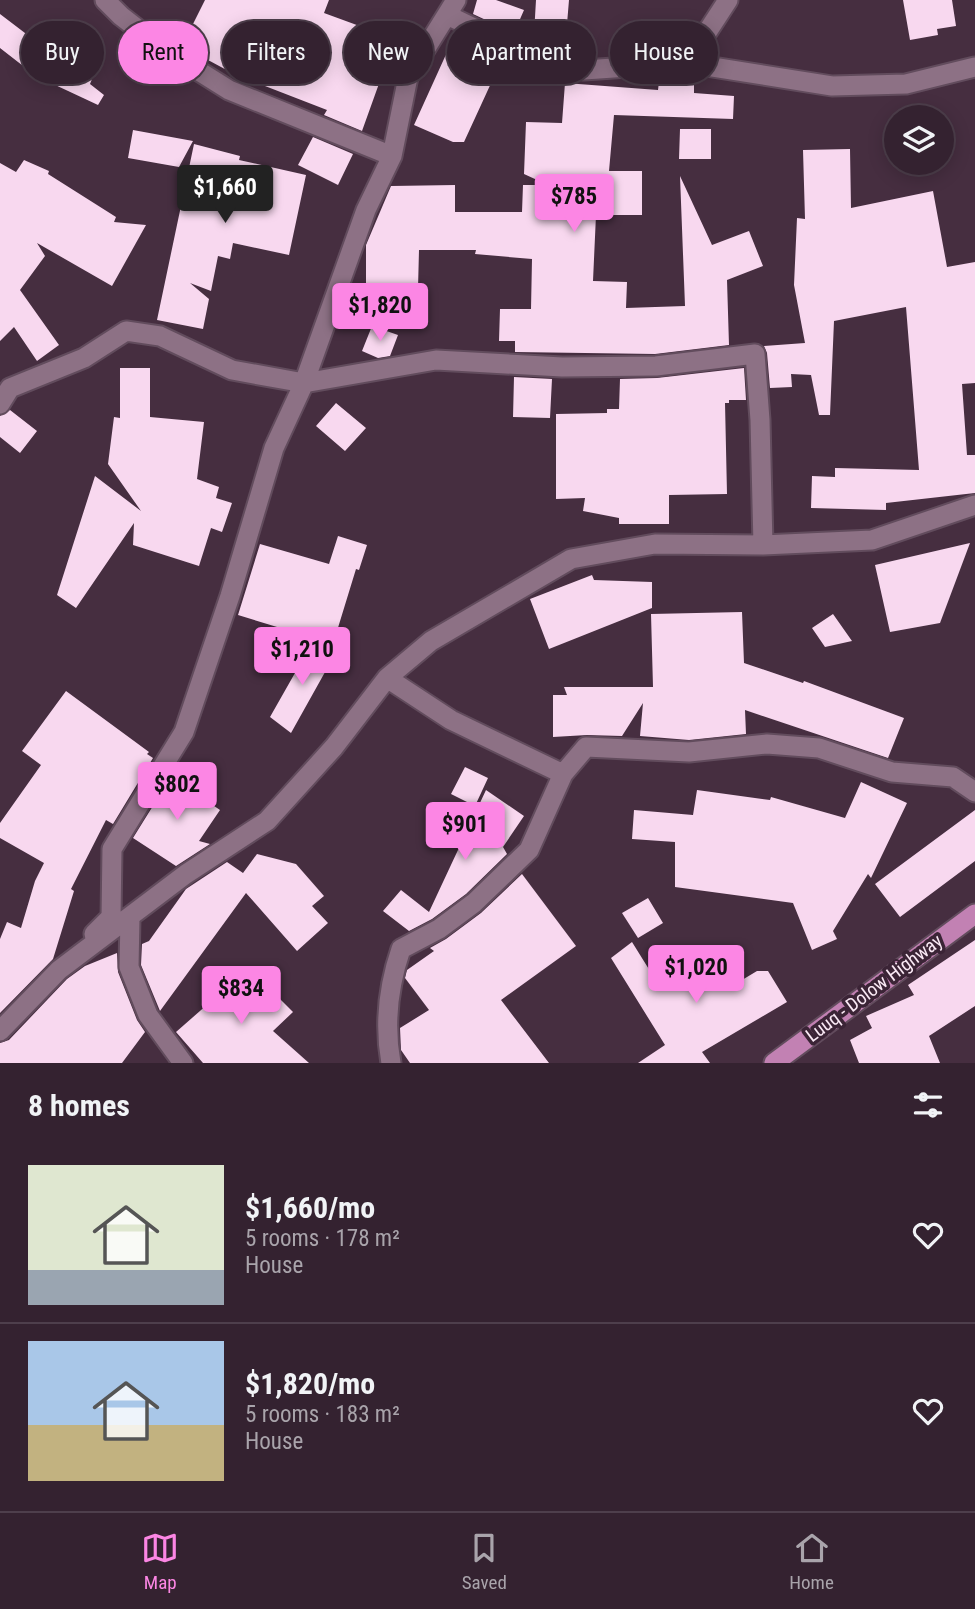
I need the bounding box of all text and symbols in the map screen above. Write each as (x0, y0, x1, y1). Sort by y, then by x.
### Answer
chip: Buy (21, 21, 104, 84)
chip: Rent (118, 21, 208, 84)
chip: Filters (222, 21, 330, 84)
chip: New (344, 21, 433, 84)
chip: Apartment (447, 21, 596, 84)
chip: House (610, 21, 718, 84)
map controls (884, 105, 954, 175)
button: layers (884, 105, 954, 175)
pin: $1,660 (168, 166, 282, 225)
text: $1,660 (193, 174, 257, 201)
pin: $785 (533, 174, 615, 234)
text: $785 (551, 183, 597, 210)
pin: $1,820 (323, 284, 437, 343)
text: $1,820 (348, 292, 412, 319)
pin: $1,210 (245, 628, 359, 687)
text: $1,210 (270, 636, 334, 663)
pin: $802 (136, 762, 218, 822)
text: $802 (154, 771, 200, 798)
pin: $901 (424, 802, 506, 862)
text: $901 (442, 811, 488, 838)
street label: Luuq - Dolow Highway (801, 929, 947, 1047)
pin: $1,020 (639, 946, 753, 1005)
text: $1,020 (664, 954, 728, 981)
pin: $834 (200, 967, 282, 1026)
text: $834 (218, 975, 264, 1002)
icon: filters (909, 1086, 947, 1124)
text: 8 homes (28, 1088, 130, 1123)
text: $1,660/mo (245, 1190, 375, 1225)
icon: home (84, 1193, 168, 1277)
icon: heart (909, 1216, 947, 1254)
text: 5 rooms · 178 m² (245, 1225, 400, 1252)
text: House (245, 1252, 303, 1279)
text: $1,820/mo (245, 1366, 375, 1401)
icon: home (84, 1369, 168, 1453)
icon: heart (909, 1392, 947, 1430)
text: 5 rooms · 183 m² (245, 1401, 400, 1428)
text: House (245, 1428, 303, 1455)
tab: Map (141, 1529, 179, 1594)
tab: Saved (462, 1529, 507, 1594)
tab: Home (789, 1529, 834, 1594)

